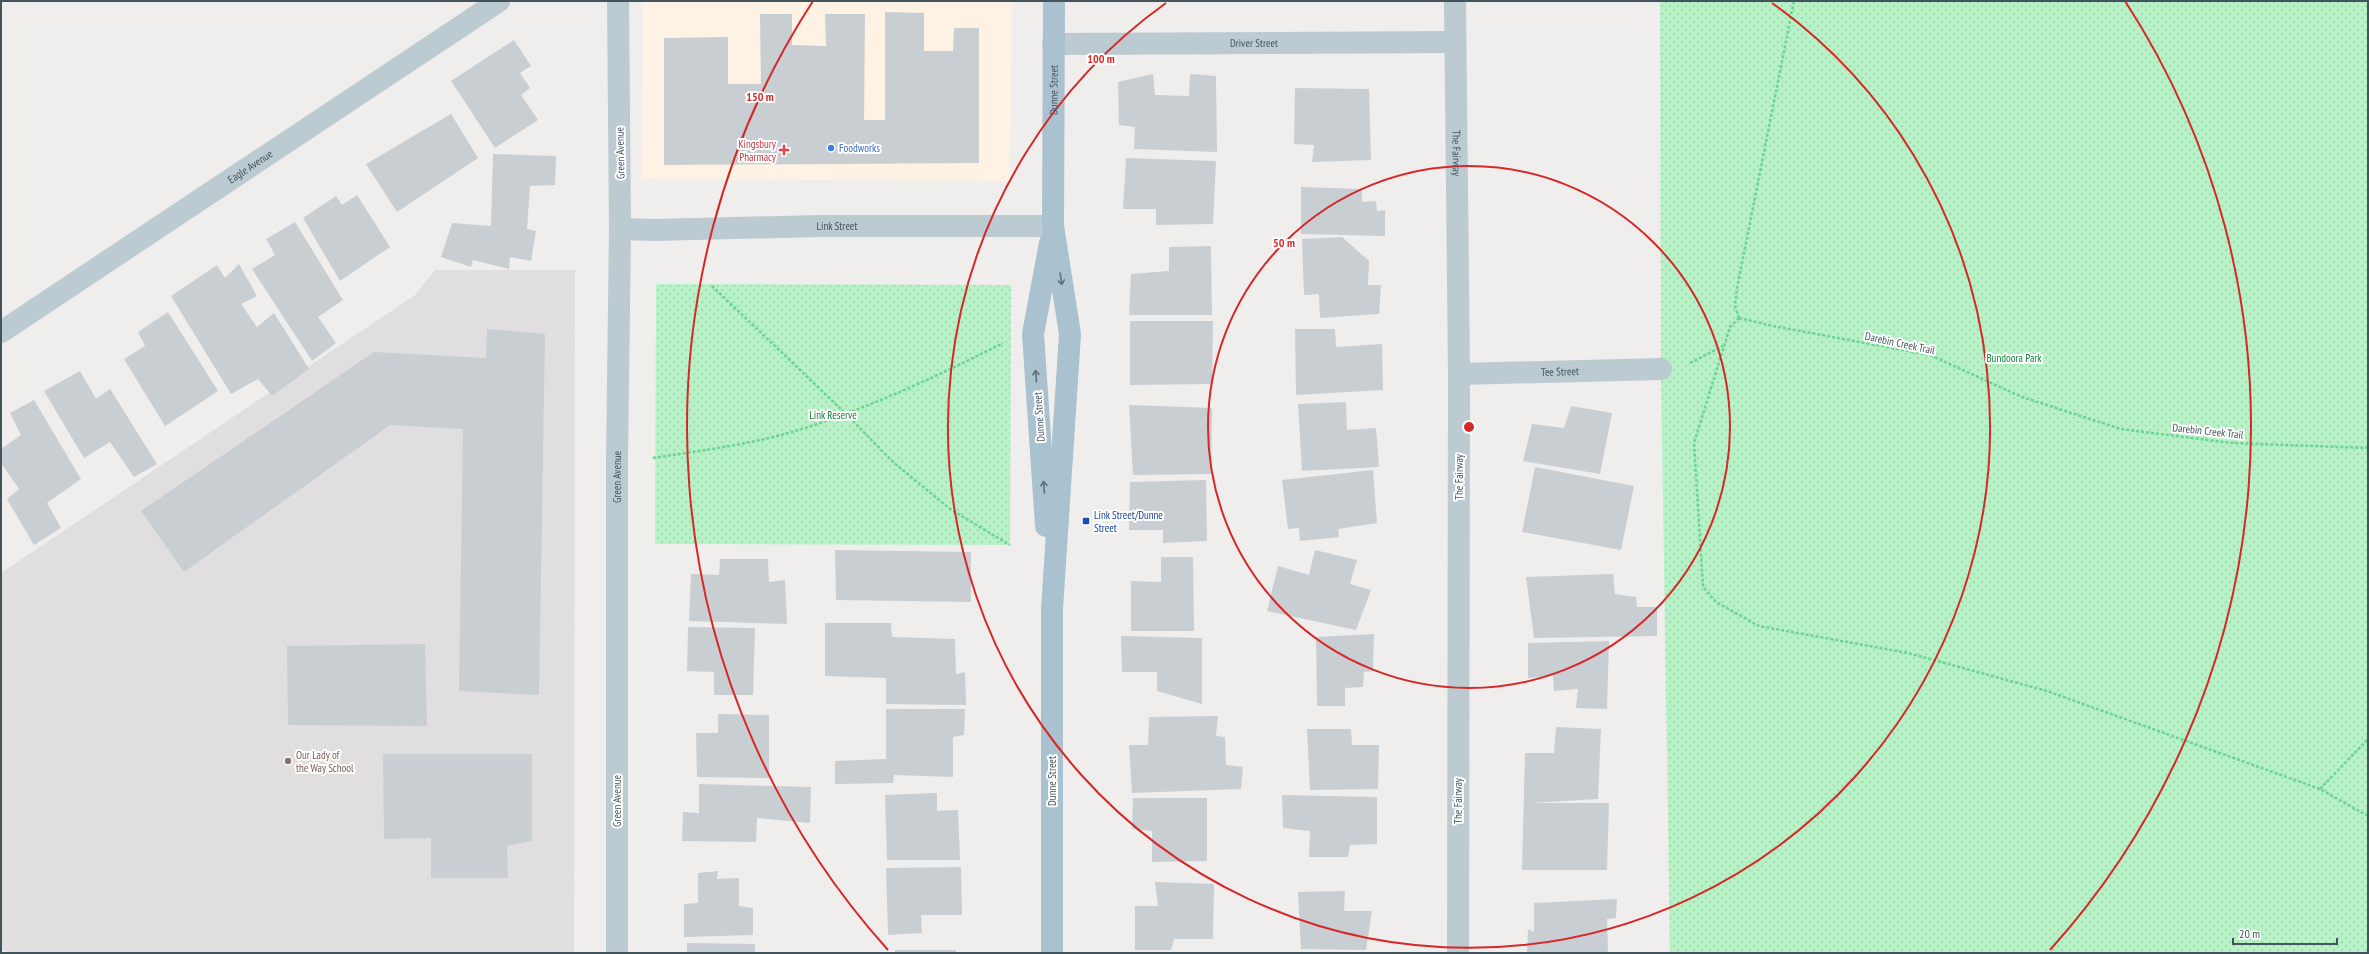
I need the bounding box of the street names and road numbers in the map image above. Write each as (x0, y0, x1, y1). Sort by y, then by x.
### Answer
street label: Driver Street (1230, 36, 1278, 50)
street label: Dunne Street (1046, 65, 1061, 115)
street label: Green Avenue (613, 126, 627, 179)
street label: The Fairway (1449, 130, 1464, 177)
street label: Eagle Avenue (225, 146, 275, 186)
street label: Link Street (816, 219, 857, 233)
street label: Darebin Creek Trail (1864, 329, 1937, 357)
street label: Tee Street (1541, 364, 1579, 379)
street label: Dunne Street (1030, 392, 1048, 442)
street label: Darebin Creek Trail (2172, 420, 2245, 442)
street label: Green Avenue (610, 450, 624, 503)
street label: The Fairway (1452, 453, 1466, 500)
street label: Dunne Street (1045, 756, 1059, 806)
street label: Green Avenue (610, 774, 624, 827)
street label: The Fairway (1451, 777, 1465, 824)

